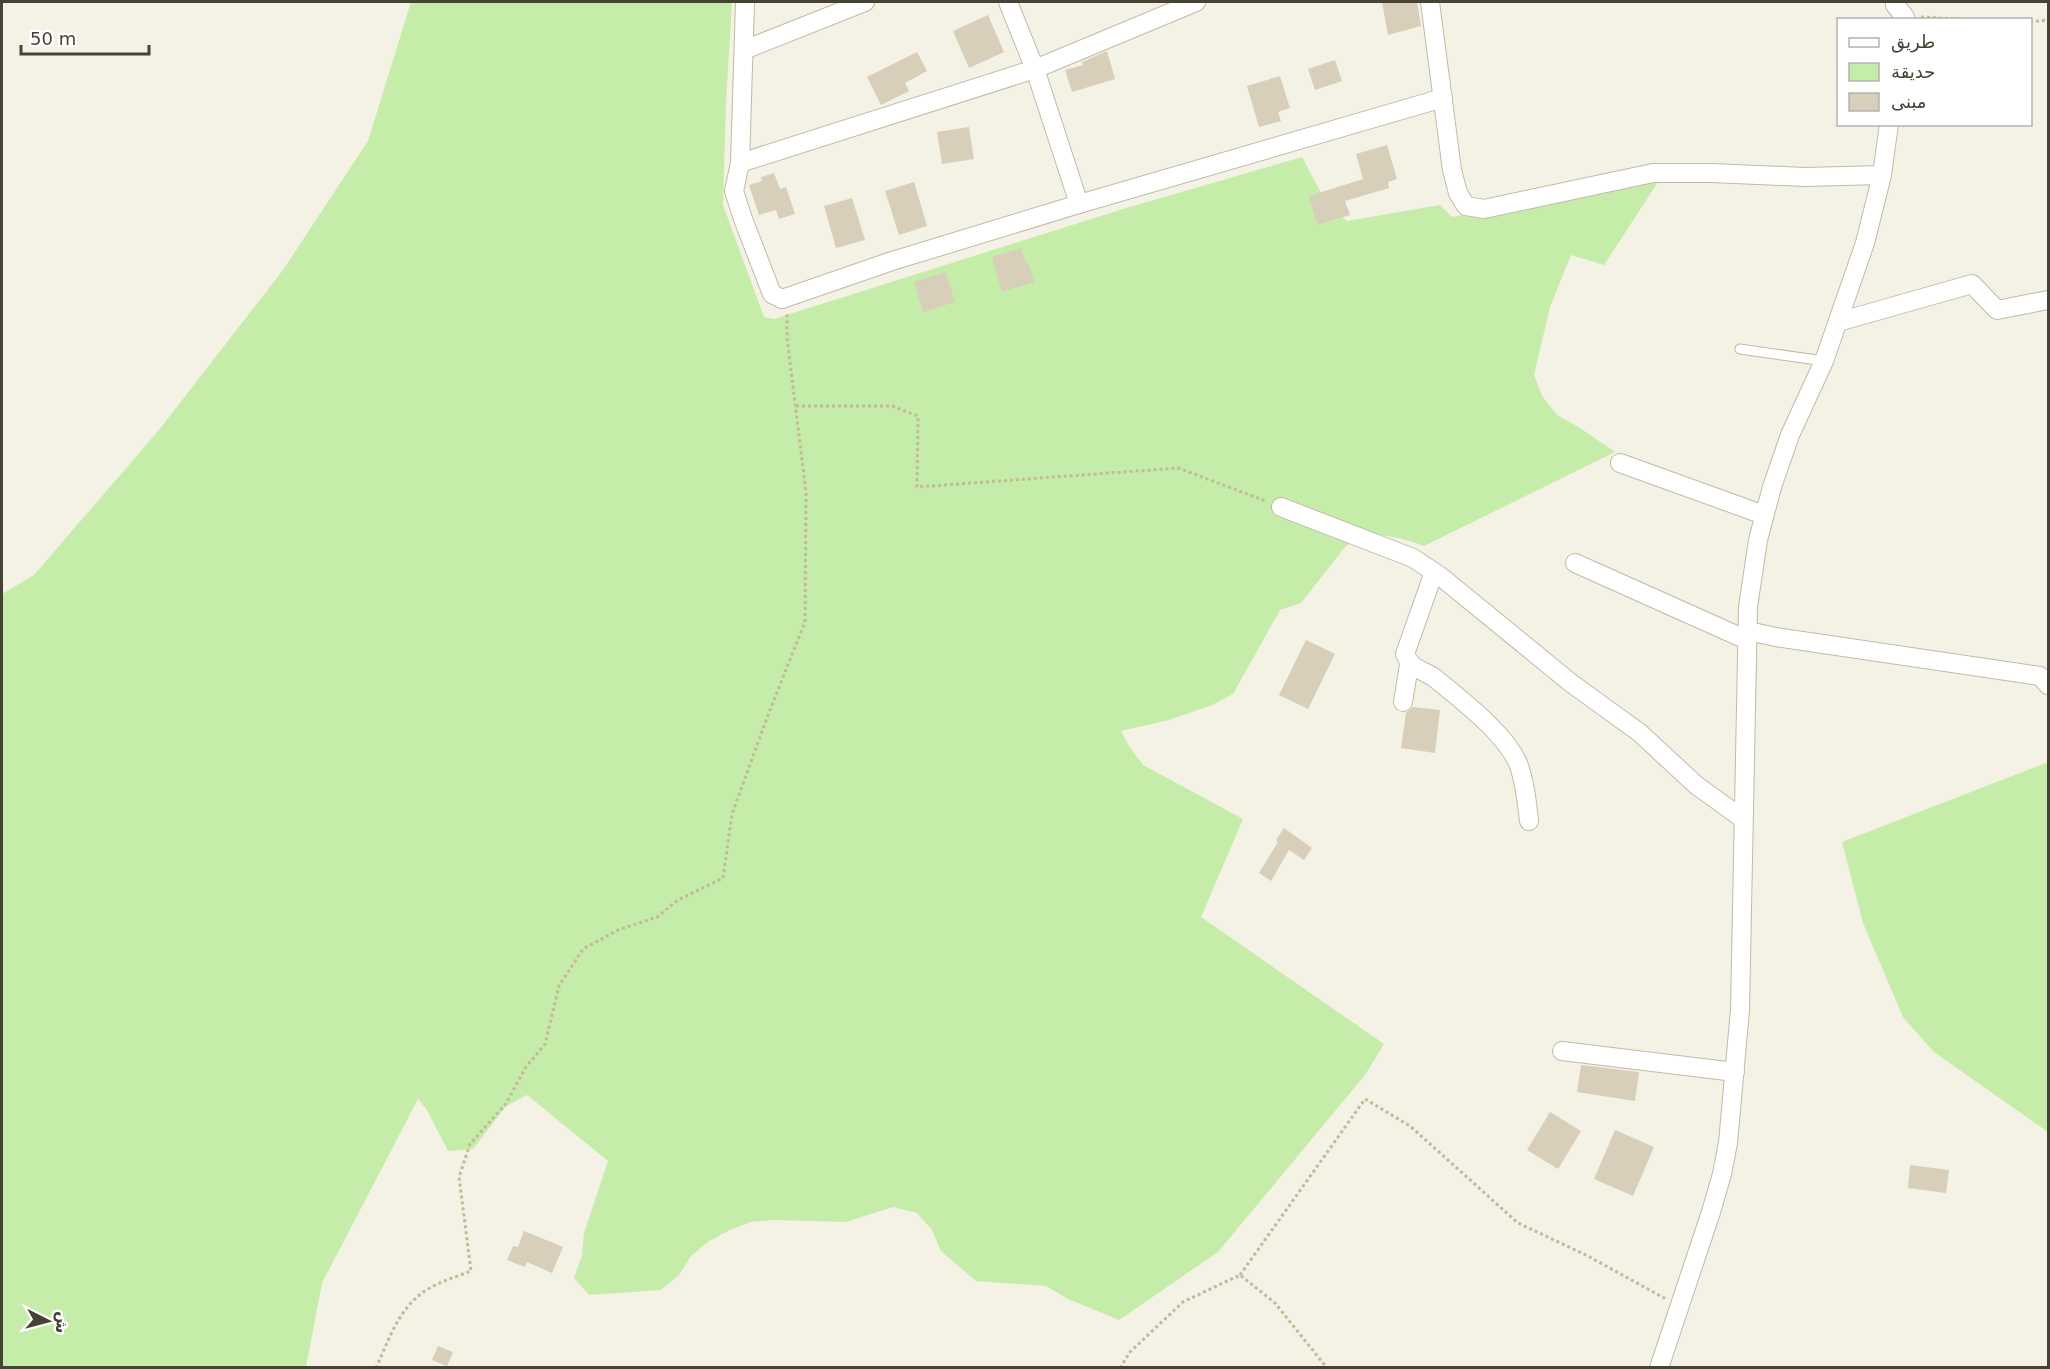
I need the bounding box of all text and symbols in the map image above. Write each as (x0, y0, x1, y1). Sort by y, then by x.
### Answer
scale bar (21, 18, 148, 56)
legend (1837, 18, 2032, 126)
text: 50 m (30, 28, 76, 49)
text: طريق (1891, 31, 1935, 53)
text: حديقة (1891, 61, 1935, 82)
text: مبنى (1891, 91, 1927, 112)
north arrow (18, 1291, 78, 1351)
text: ش (52, 1311, 73, 1334)

